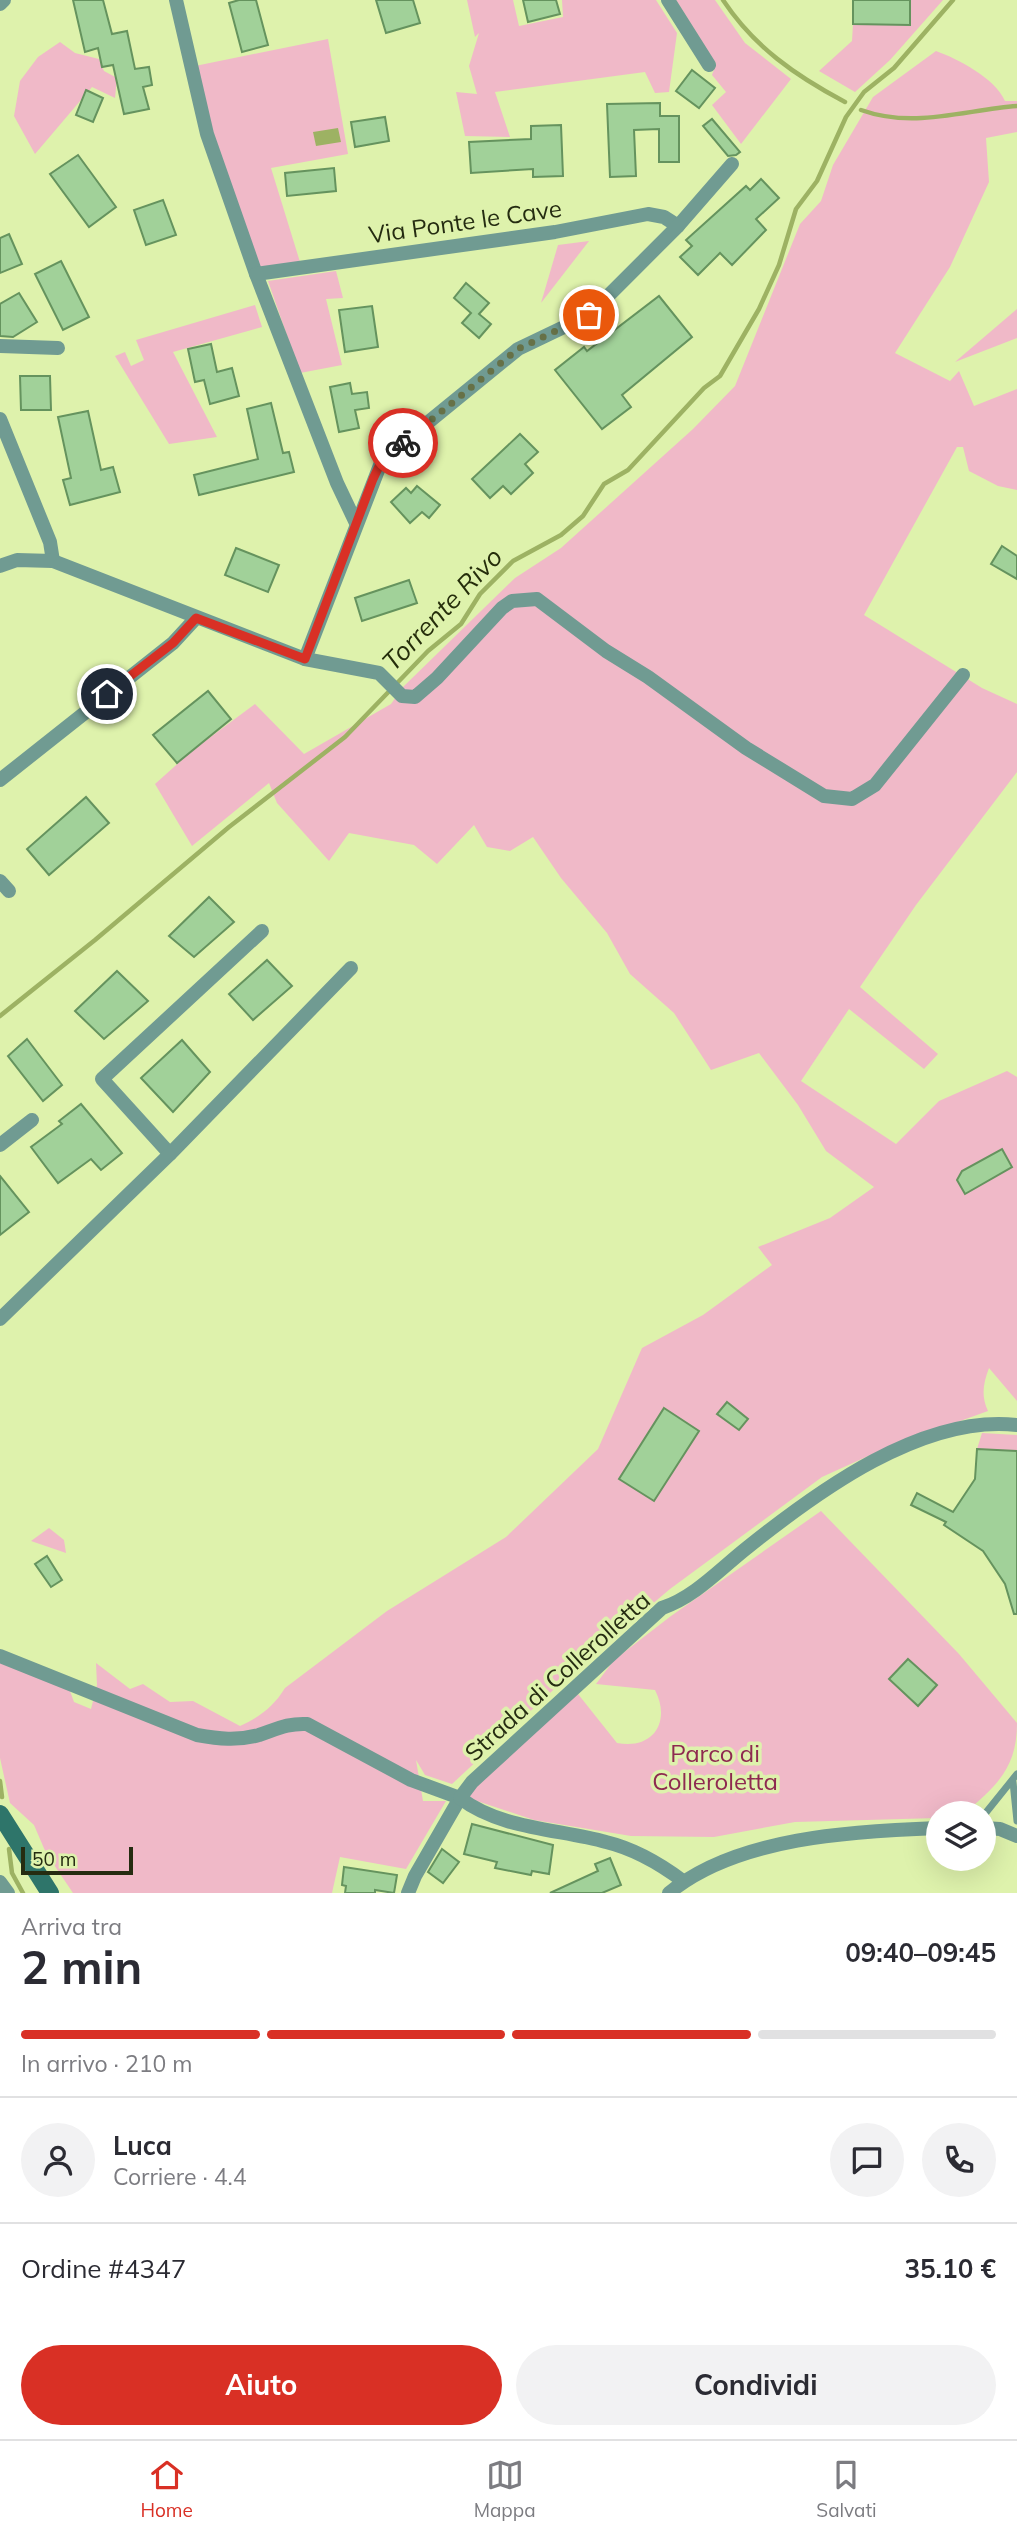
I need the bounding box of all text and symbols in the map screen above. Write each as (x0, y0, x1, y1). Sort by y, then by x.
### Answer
street label: Via Ponte le Cave (367, 193, 563, 249)
pin (559, 285, 619, 345)
icon: bag (570, 296, 608, 334)
courier (368, 408, 438, 478)
icon: bike (384, 424, 422, 462)
water label: Torrente Rivo (375, 540, 509, 678)
pin (77, 664, 137, 724)
icon: home (88, 675, 126, 713)
street label: Strada di Collerolletta (458, 1585, 656, 1767)
park label: Parco di Colleroletta (652, 1738, 778, 1796)
map controls (926, 1801, 996, 1871)
button: layers (926, 1801, 996, 1871)
scale bar (21, 1844, 133, 1876)
text: 50 m (32, 1847, 76, 1871)
text: Arriva tra (21, 1912, 122, 1941)
text: 09:40–09:45 (845, 1936, 996, 1969)
text: 2 min (21, 1938, 142, 1996)
text: In arrivo · 210 m (21, 2049, 193, 2078)
button: person (21, 2123, 95, 2197)
button: chat (830, 2123, 904, 2197)
button: phone (922, 2123, 996, 2197)
text: Luca (113, 2129, 172, 2162)
text: Corriere · 4.4 (113, 2162, 247, 2191)
text: Ordine #4347 (21, 2252, 186, 2285)
text: 35.10 € (904, 2252, 996, 2285)
button: Aiuto (21, 2345, 502, 2425)
button: Condividi (516, 2345, 996, 2425)
tab: Home (140, 2456, 193, 2522)
tab: Mappa (474, 2456, 536, 2522)
tab: Salvati (816, 2456, 877, 2522)

